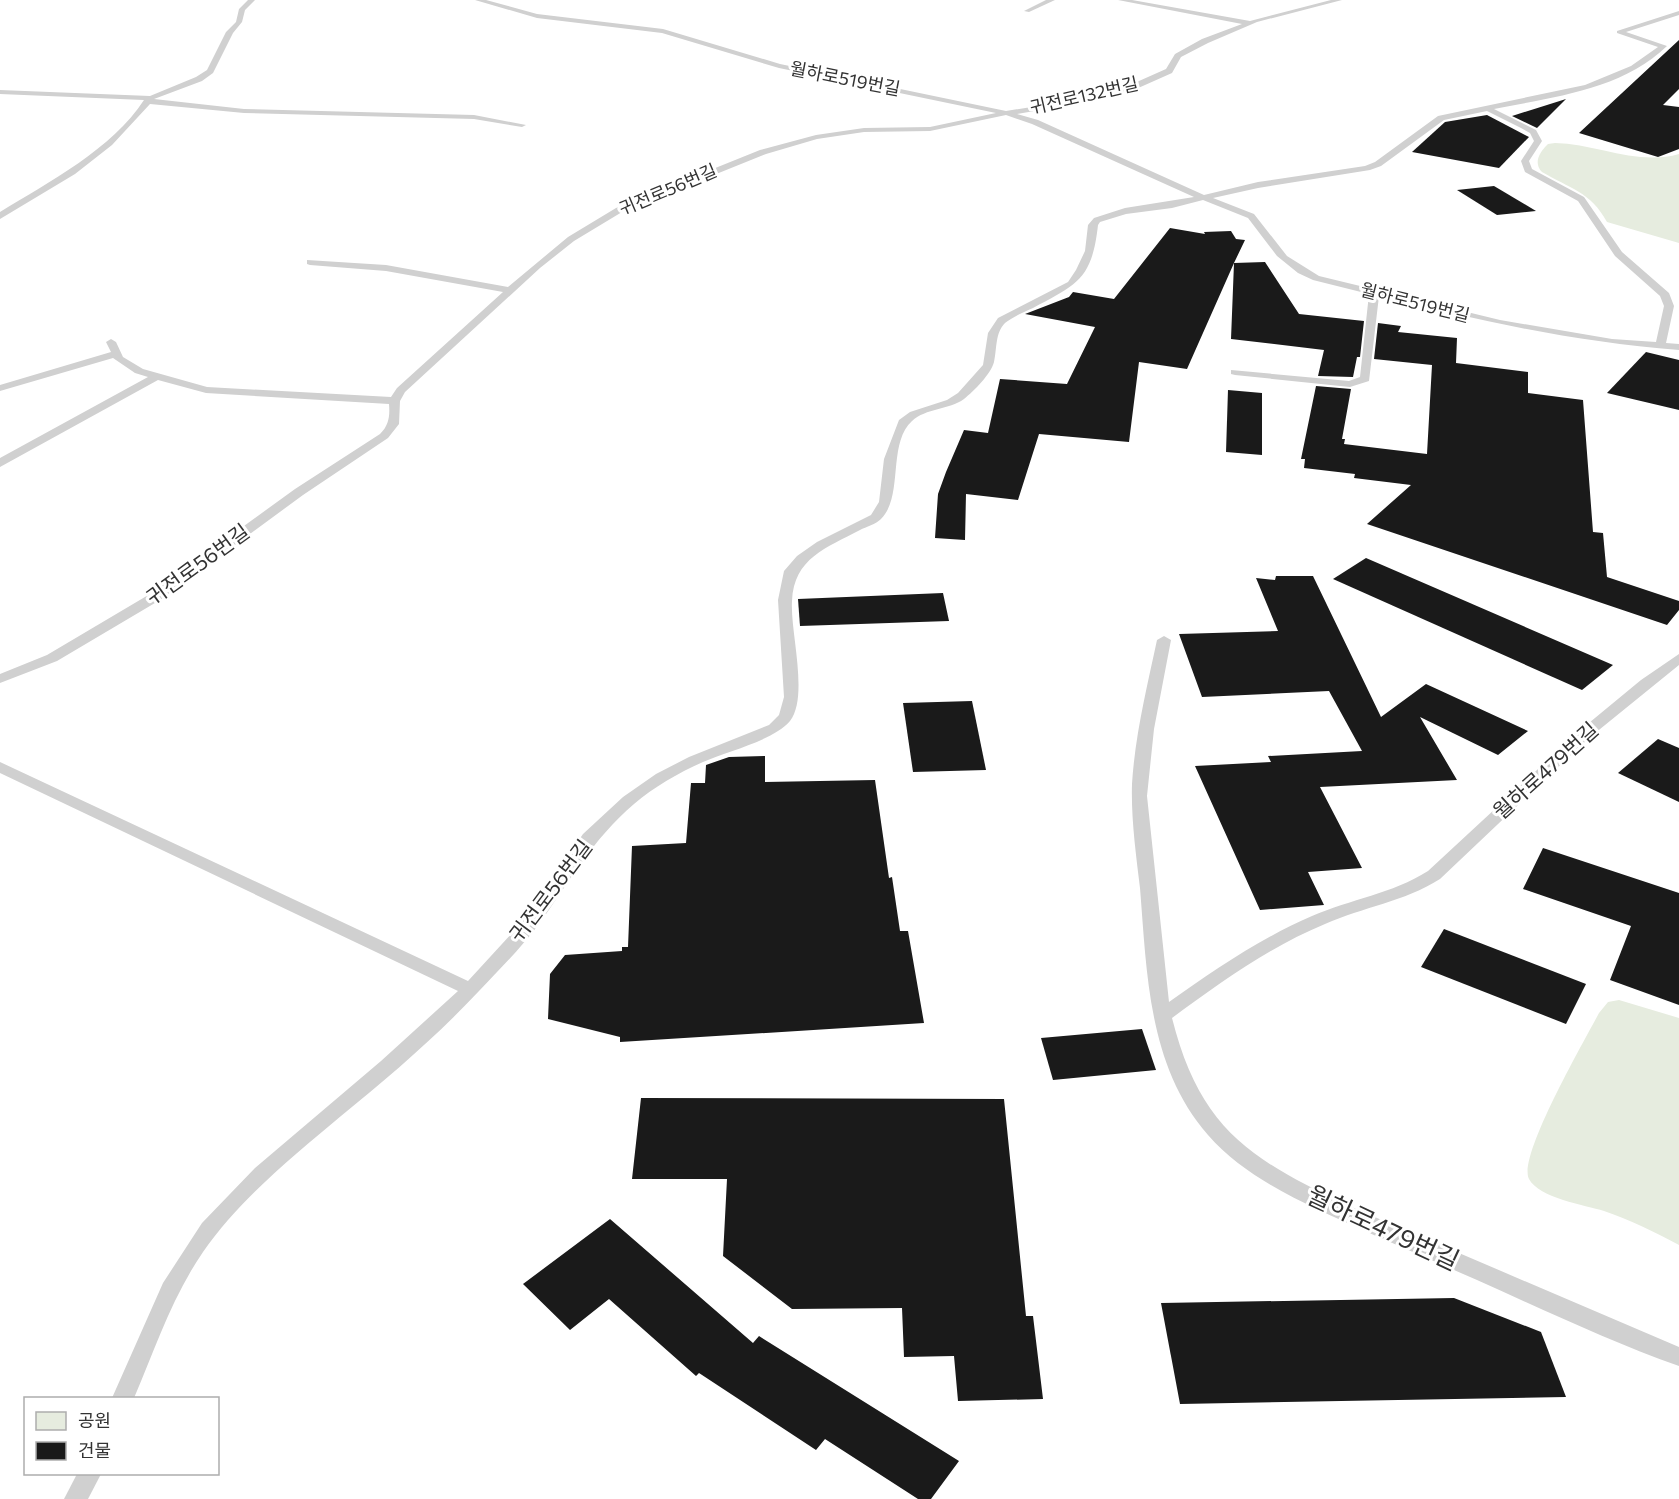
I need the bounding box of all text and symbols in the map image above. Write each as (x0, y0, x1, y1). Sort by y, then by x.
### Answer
street label: 월하로519번길 (788, 57, 902, 99)
street label: 귀전로132번길 (1027, 72, 1140, 118)
street label: 귀전로56번길 (615, 159, 720, 220)
street label: 월하로519번길 (1358, 278, 1472, 326)
street label: 귀전로56번길 (141, 518, 254, 610)
street label: 월하로479번길 (1487, 716, 1603, 824)
street label: 귀전로56번길 (503, 834, 596, 946)
street label: 월하로479번길 (1303, 1178, 1465, 1275)
legend (24, 1397, 219, 1475)
text: 공원 (78, 1409, 111, 1431)
text: 건물 (78, 1439, 111, 1461)

